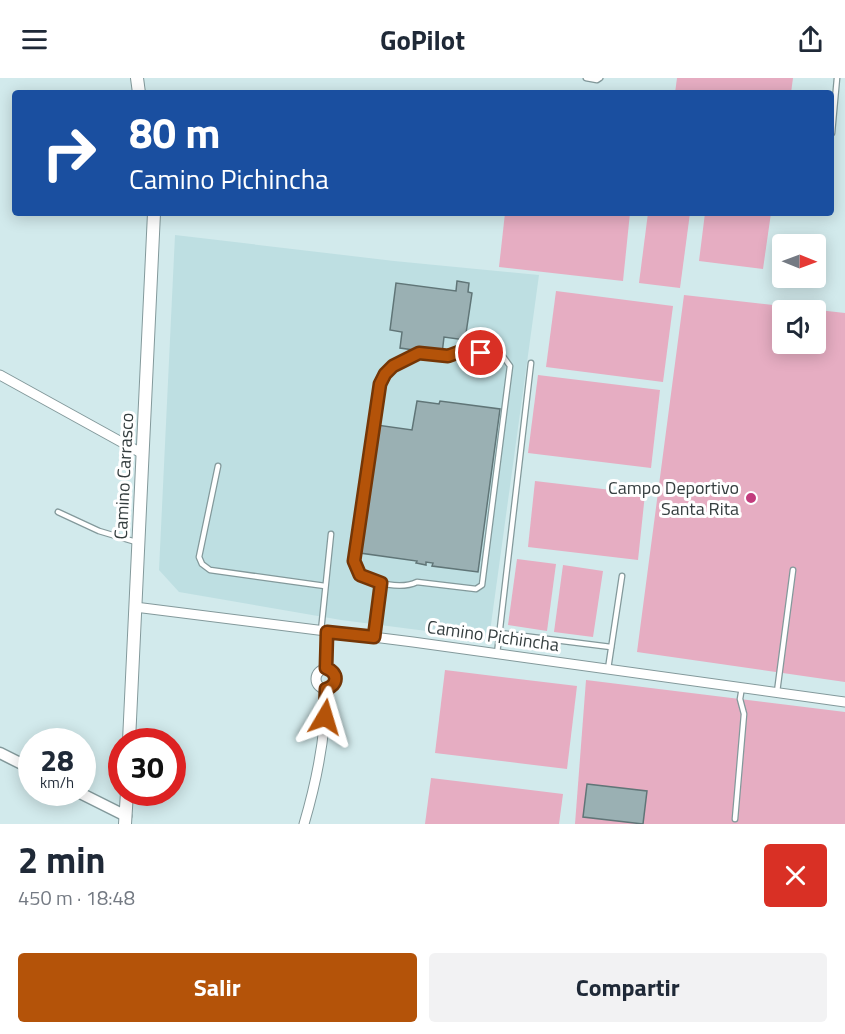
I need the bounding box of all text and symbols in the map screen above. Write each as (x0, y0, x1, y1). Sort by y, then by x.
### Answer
text: GoPilot (380, 19, 465, 60)
icon: menu (18, 23, 51, 56)
icon: share (794, 23, 827, 56)
text: 80 m (129, 100, 221, 164)
icon: right (30, 114, 108, 192)
text: Camino Pichincha (129, 158, 329, 199)
north arrow (772, 234, 826, 288)
map controls (772, 234, 826, 354)
button: sound (772, 300, 826, 354)
pin (455, 327, 506, 378)
icon: arrive (464, 336, 497, 369)
street label: Camino Carrasco (107, 412, 140, 540)
place label: Campo Deportivo Santa Rita (608, 474, 739, 522)
marker: Campo Deportivo Santa Rita (744, 491, 758, 505)
street label: Camino Pichincha (425, 613, 561, 658)
position arrow (293, 685, 357, 749)
speed limit sign: 30 (108, 728, 186, 806)
text: 28 (40, 737, 74, 783)
text: km/h (40, 771, 74, 794)
text: 2 min (18, 832, 105, 887)
button: close (764, 844, 827, 907)
text: 450 m · 18:48 (18, 882, 135, 913)
button: Salir (18, 953, 417, 1022)
button: Compartir (429, 953, 827, 1022)

